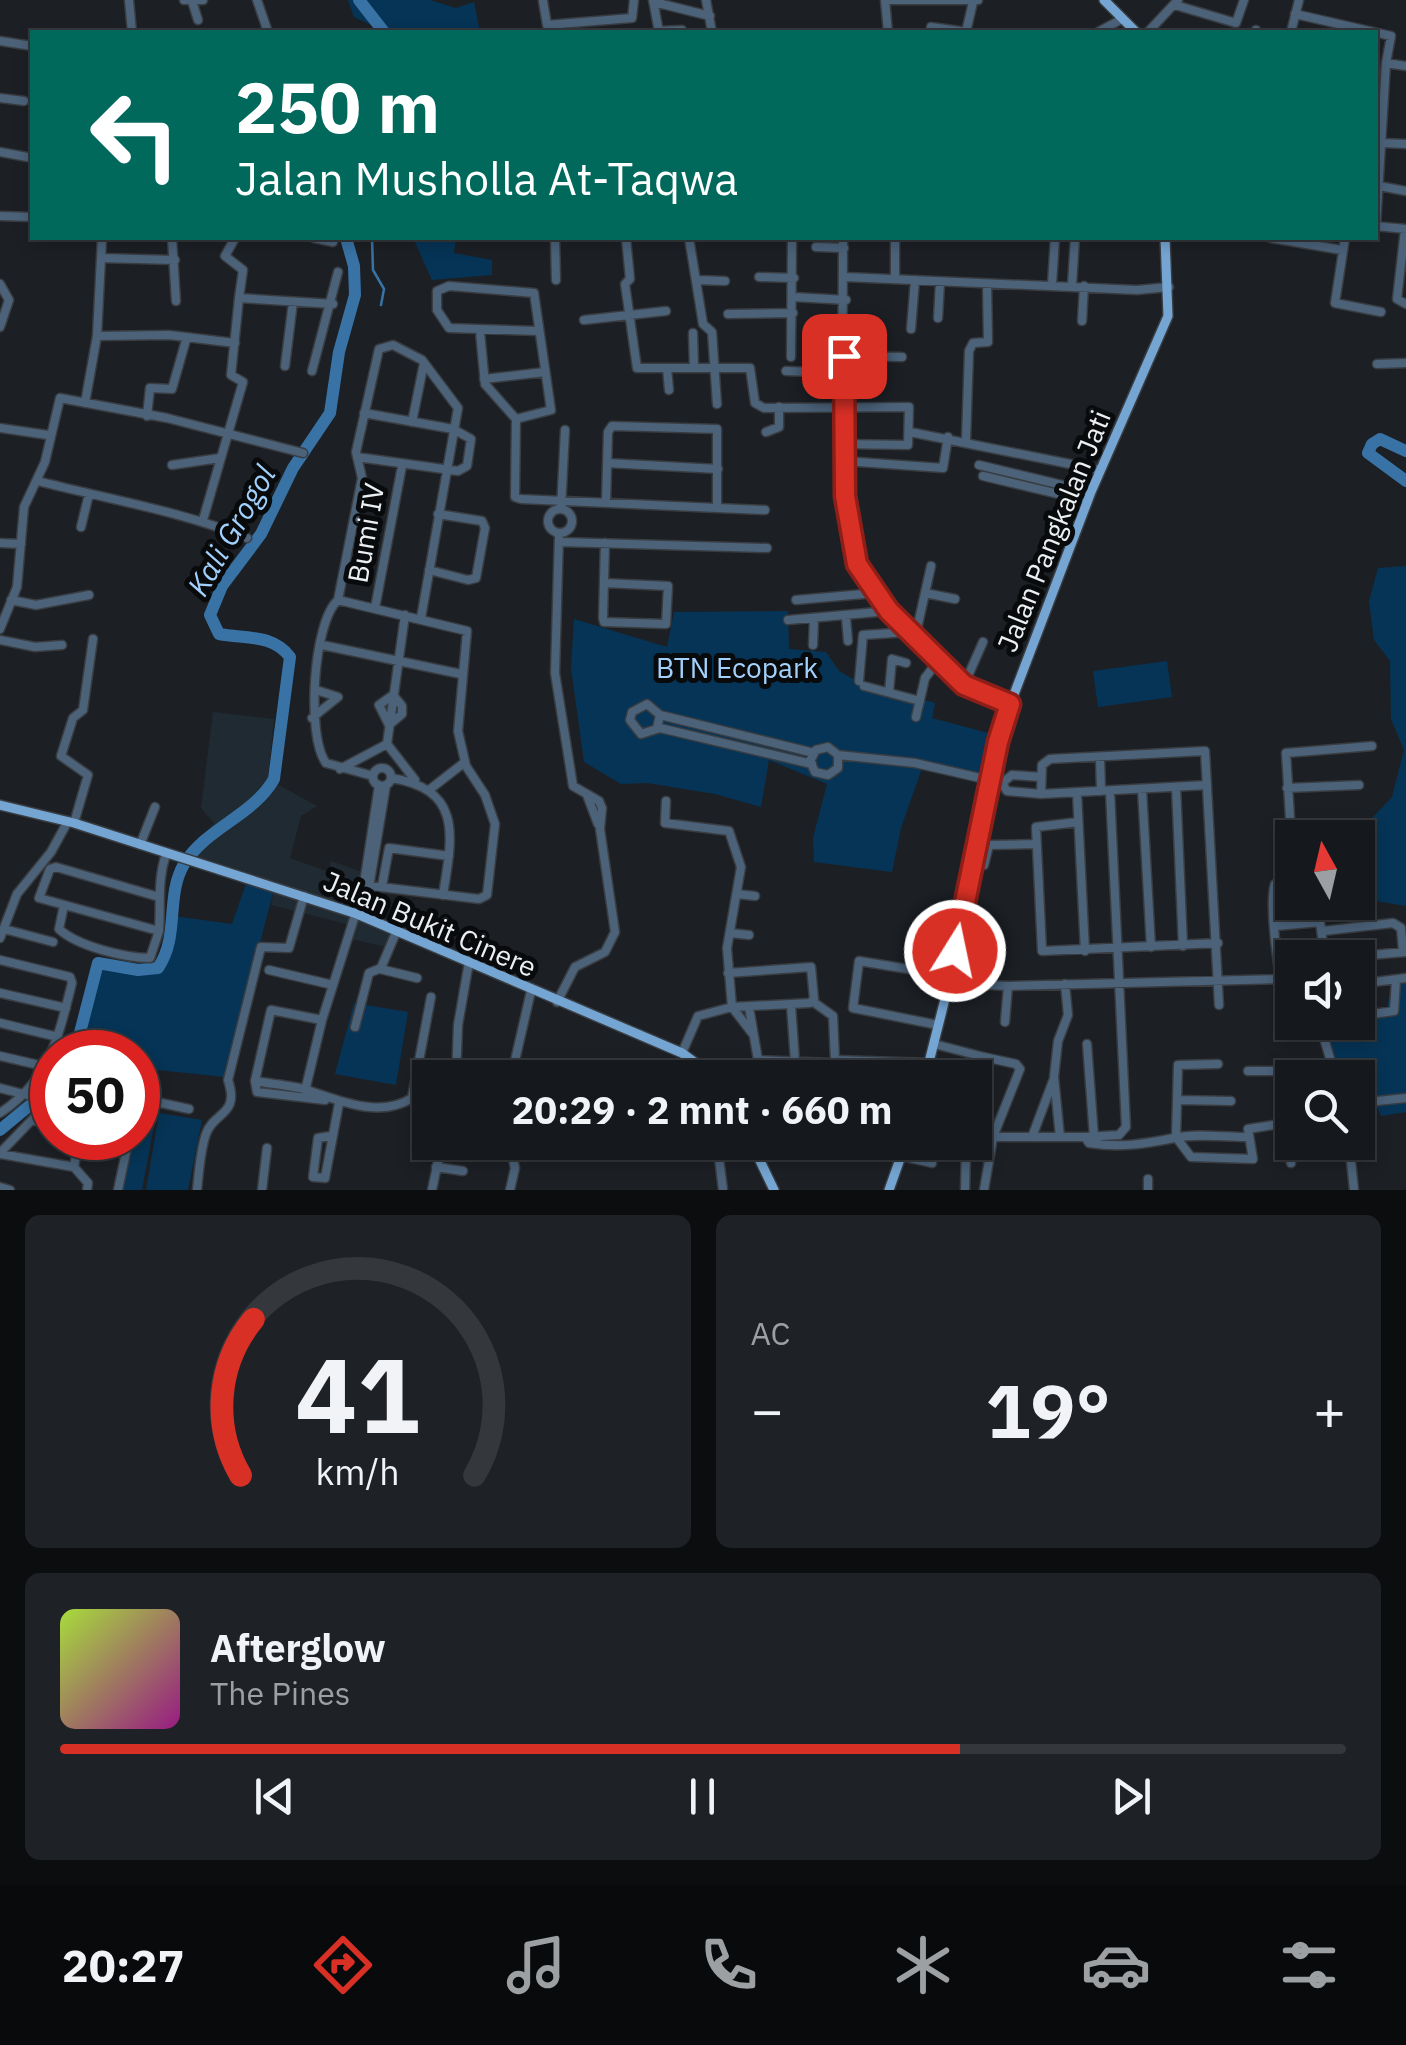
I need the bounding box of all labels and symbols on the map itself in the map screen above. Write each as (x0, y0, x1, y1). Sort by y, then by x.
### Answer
pin (802, 314, 887, 399)
street label: Jalan Pangkalan Jati (988, 405, 1119, 657)
water label: Kali Grogol (178, 458, 284, 603)
street label: Bumi IV (339, 480, 392, 586)
park label: BTN Ecopark (656, 649, 818, 686)
north arrow (1275, 820, 1375, 920)
street label: Jalan Bukit Cinere (318, 862, 542, 985)
position arrow (903, 899, 1007, 1003)
speed limit sign: 50 (30, 1030, 160, 1160)

